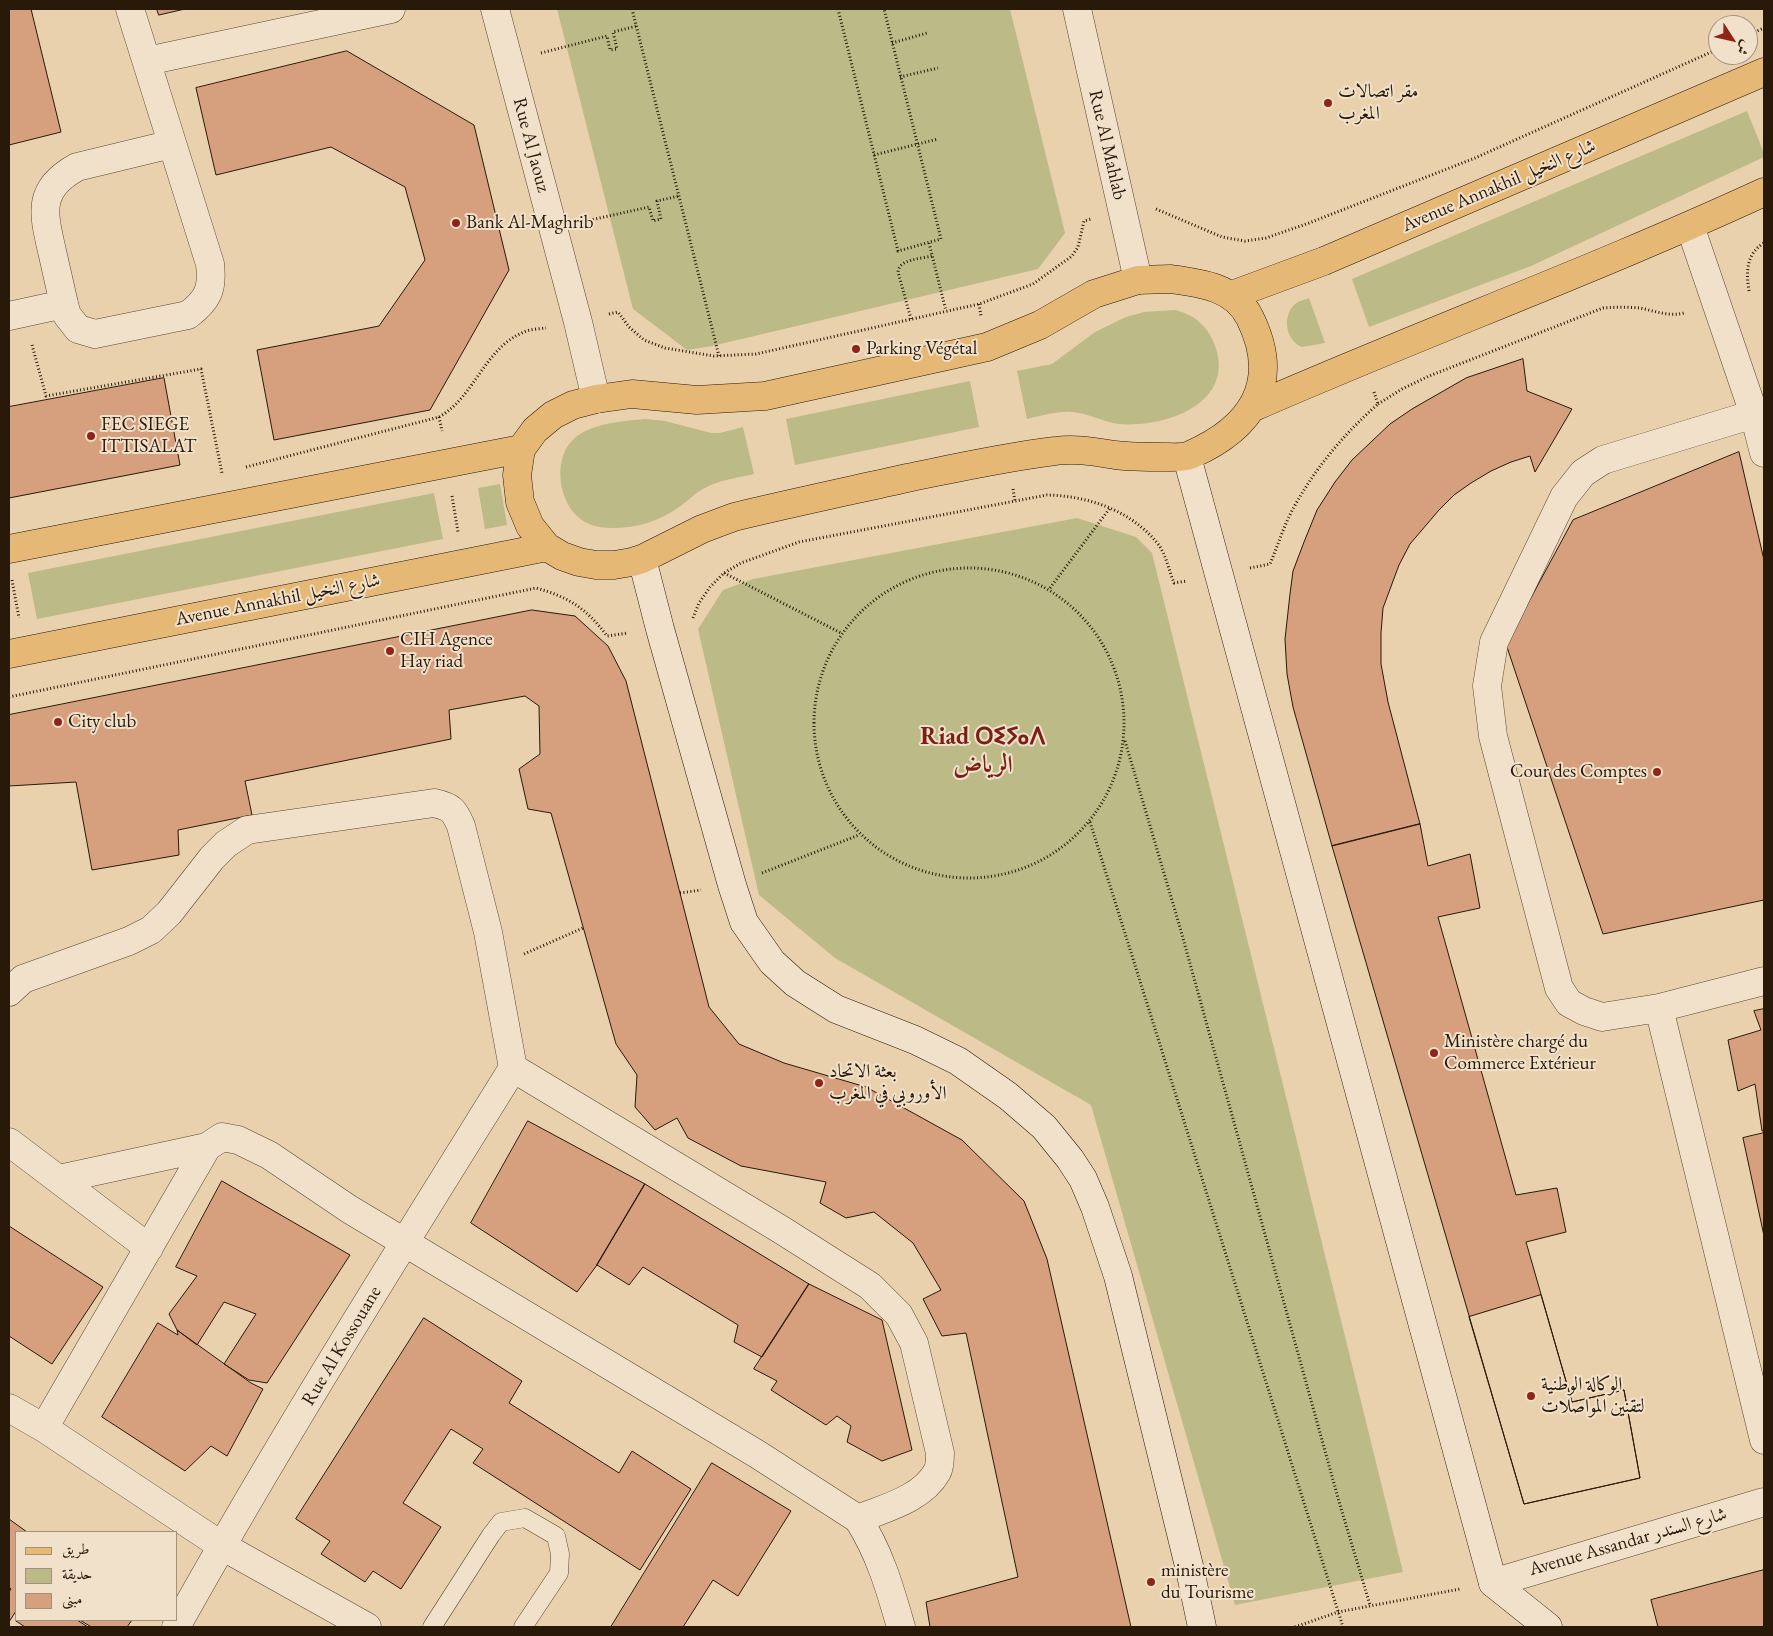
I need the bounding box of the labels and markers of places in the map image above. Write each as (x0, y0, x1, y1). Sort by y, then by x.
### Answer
place label: مقر اتصالات المغرب (1338, 81, 1418, 125)
marker: مقر اتصالات المغرب (1322, 97, 1334, 109)
place label: Bank Al-Maghrib (466, 212, 594, 234)
marker: Bank Al-Maghrib (450, 217, 462, 229)
place label: Parking Végétal (866, 338, 977, 360)
marker: Parking Végétal (850, 343, 862, 355)
place label: FEC SIEGE ITTISALAT (101, 414, 197, 458)
marker: FEC SIEGE ITTISALAT (85, 430, 97, 442)
place label: CIH Agence Hay riad (400, 629, 493, 673)
marker: CIH Agence Hay riad (384, 645, 396, 657)
place label: City club (68, 711, 136, 733)
marker: City club (52, 716, 64, 728)
place label: Cour des Comptes (1510, 761, 1647, 783)
marker: Cour des Comptes (1651, 766, 1663, 778)
place label: Ministère chargé du Commerce Extérieur (1444, 1031, 1596, 1075)
marker: Ministère chargé du Commerce Extérieur (1428, 1047, 1440, 1059)
place label: بعثة الاتحاد الأوروبي في المغرب (829, 1061, 947, 1105)
marker: بعثة الاتحاد الأوروبي في المغرب (813, 1077, 825, 1089)
place label: الوكالة الوطنية لتقنين المواصلات (1541, 1374, 1645, 1418)
marker: الوكالة الوطنية لتقنين المواصلات (1525, 1390, 1537, 1402)
place label: ministère du Tourisme (1161, 1560, 1254, 1604)
marker: ministère du Tourisme (1145, 1576, 1157, 1588)

